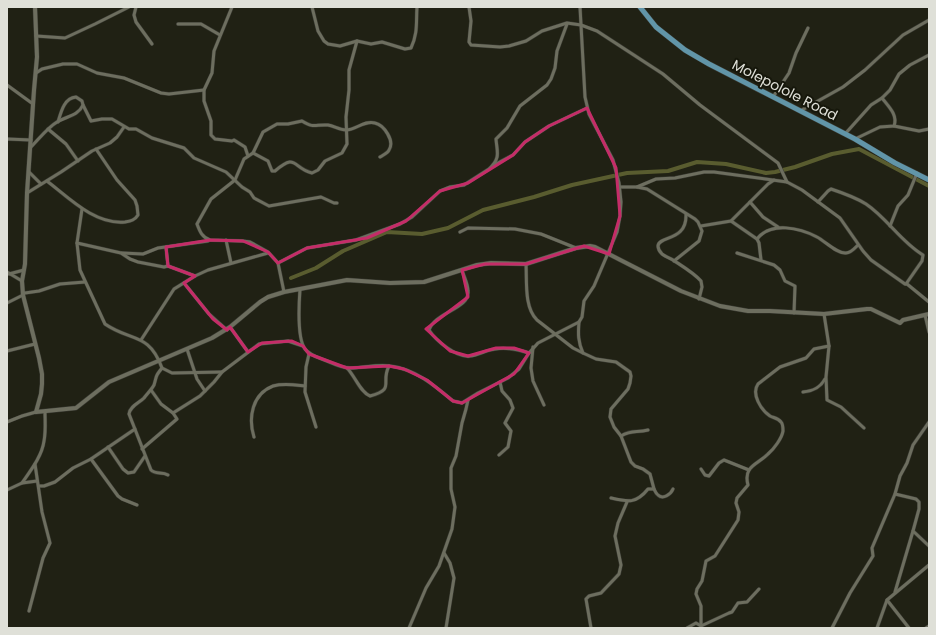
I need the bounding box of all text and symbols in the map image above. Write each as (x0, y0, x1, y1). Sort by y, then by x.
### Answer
street label: Molepolole Road (729, 55, 841, 125)

